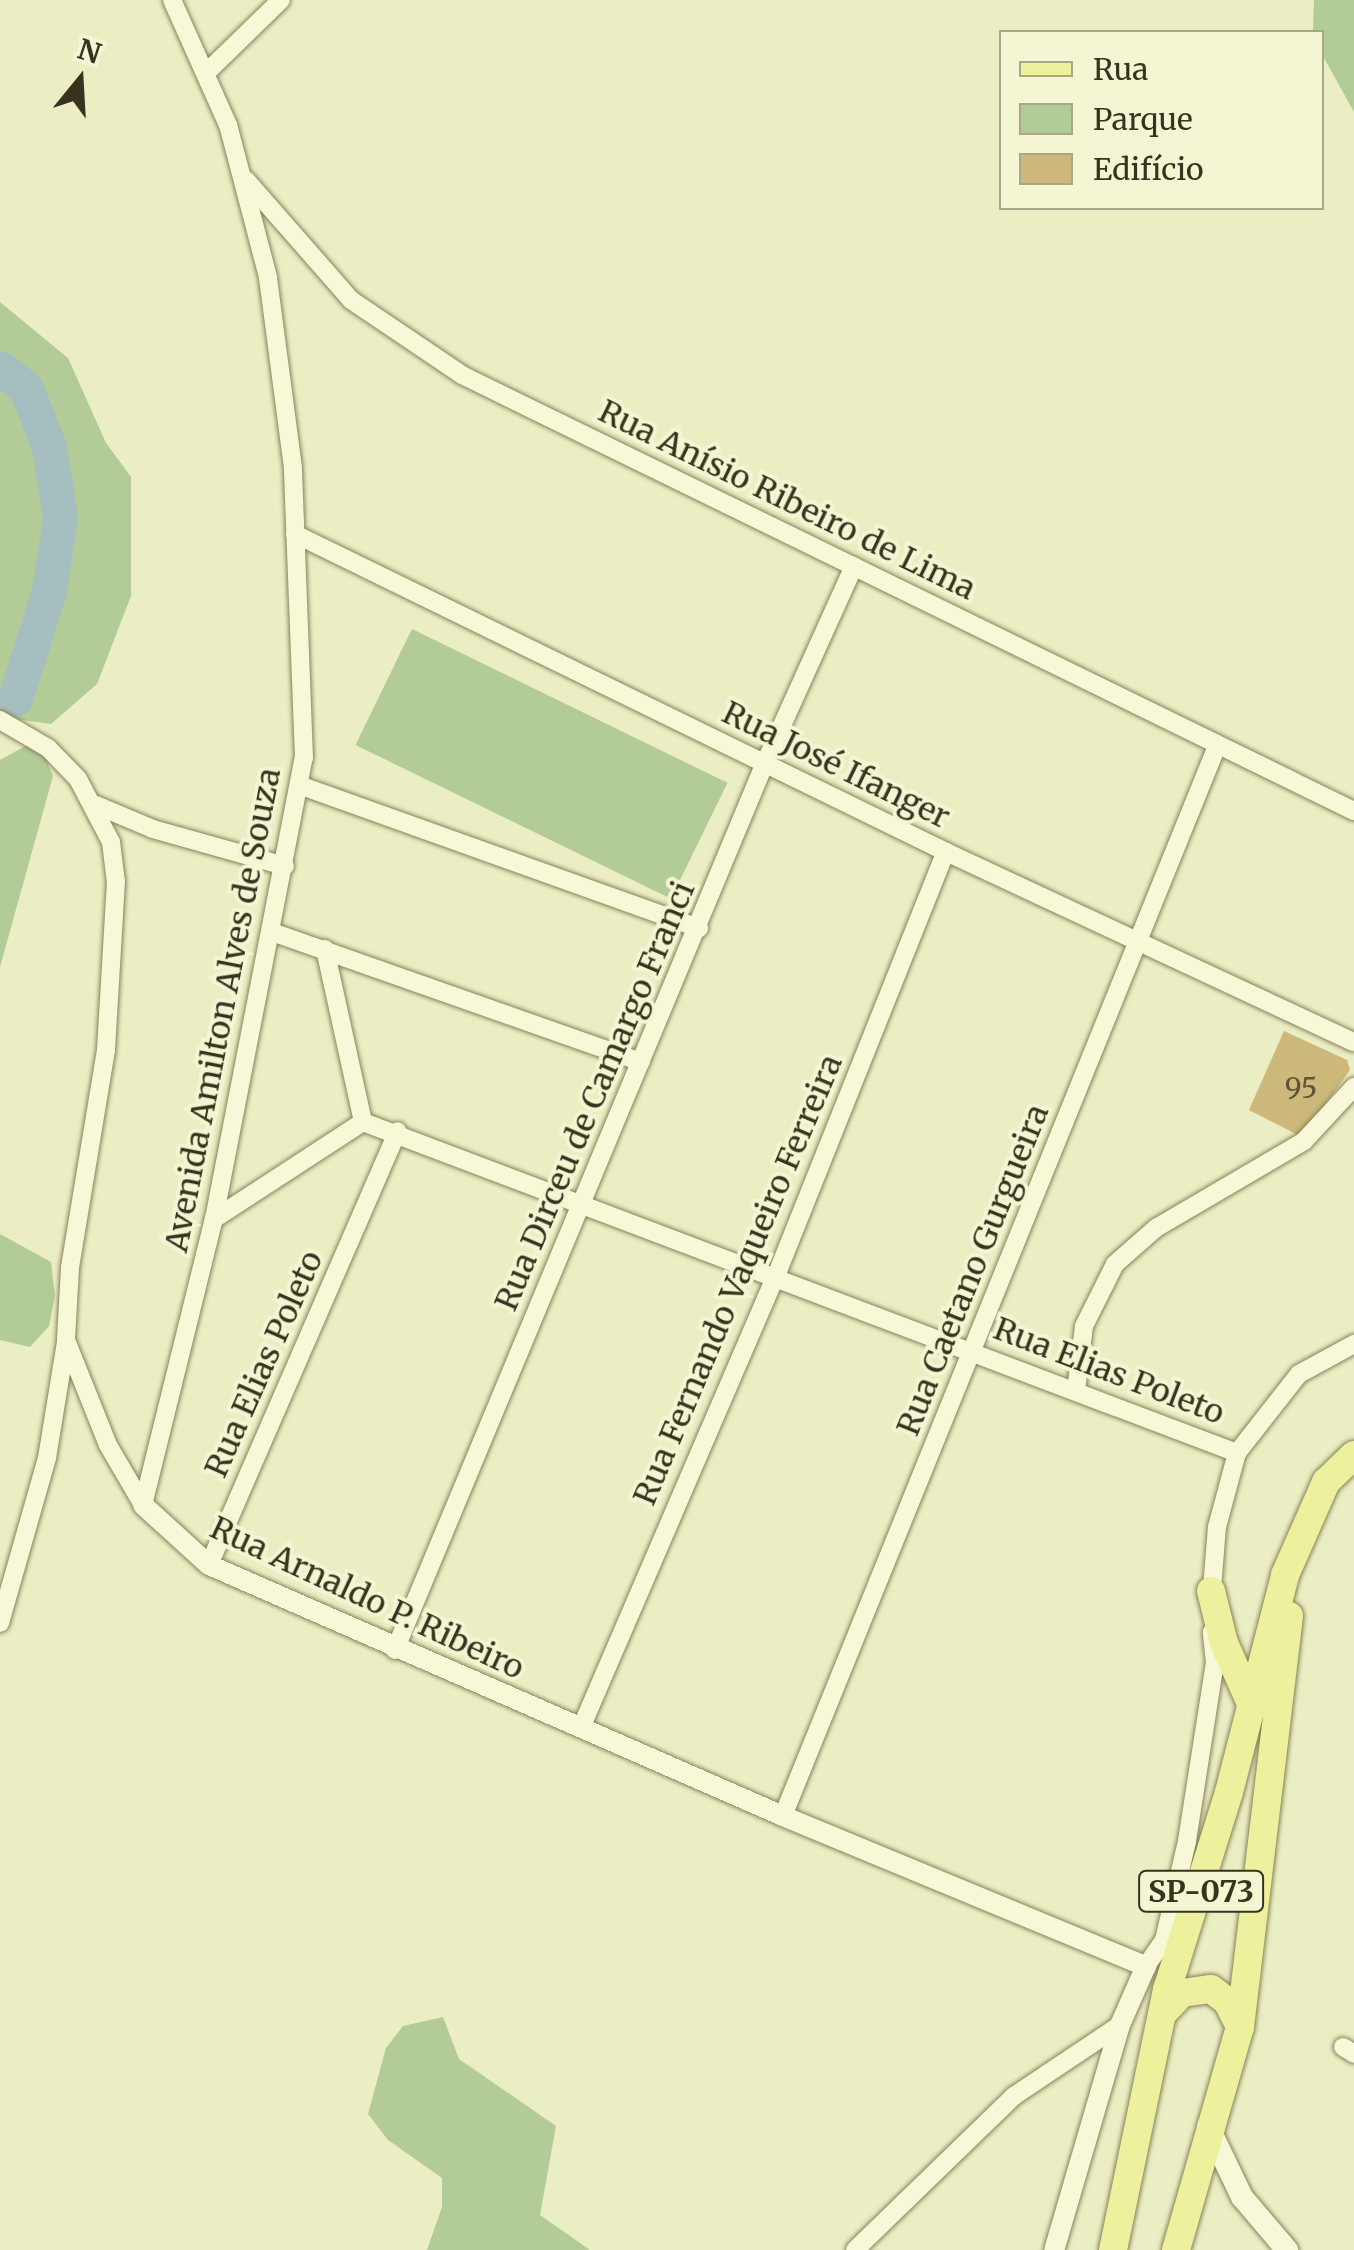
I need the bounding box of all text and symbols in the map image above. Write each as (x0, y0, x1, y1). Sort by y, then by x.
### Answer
north arrow (30, 30, 130, 130)
legend (999, 30, 1324, 210)
text: N (73, 31, 105, 72)
text: Rua (1093, 50, 1148, 88)
text: Parque (1093, 100, 1193, 138)
text: Edifício (1093, 150, 1204, 188)
street label: Rua Anísio Ribeiro de Lima (592, 392, 982, 608)
street label: Rua José Ifanger (716, 693, 956, 837)
street label: Avenida Amilton Alves de Souza (157, 765, 289, 1255)
street label: Rua Dirceu de Camargo Franci (487, 876, 703, 1316)
street label: Rua Fernando Vaqueiro Ferreira (626, 1049, 850, 1511)
house number: 95 (1285, 1071, 1317, 1105)
street label: Rua Caetano Gurgueira (889, 1099, 1057, 1441)
street label: Rua Elias Poleto (197, 1245, 331, 1483)
street label: Rua Elias Poleto (988, 1309, 1230, 1433)
street label: Rua Arnaldo P. Ribeiro (204, 1508, 530, 1688)
road number: SP-073 (1136, 1866, 1266, 1916)

